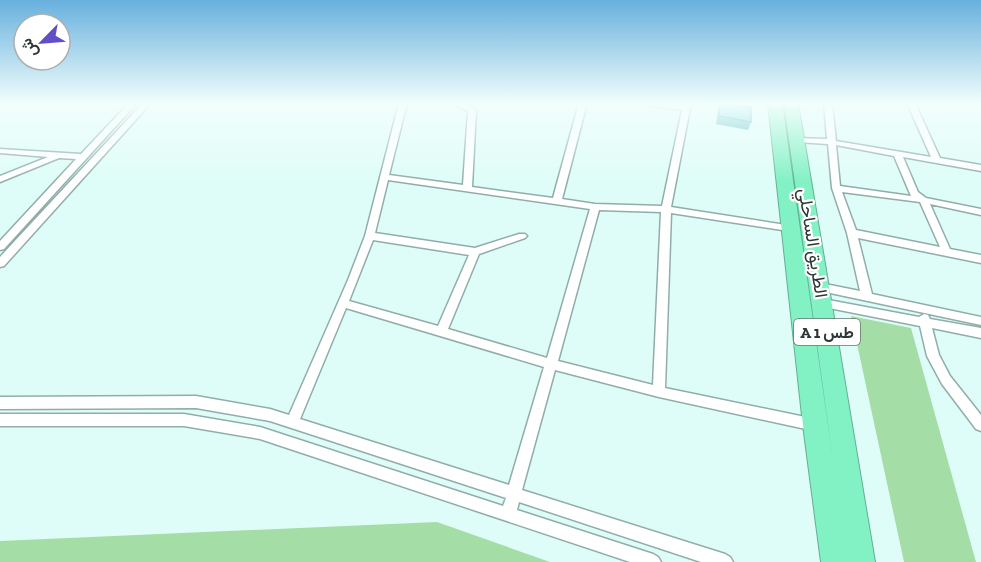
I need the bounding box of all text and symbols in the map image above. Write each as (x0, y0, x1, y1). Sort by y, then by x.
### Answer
north arrow (12, 12, 72, 72)
text: ش (16, 35, 42, 61)
street label: الطريق الساحلي (790, 187, 833, 300)
road number: A 1 طس (794, 319, 860, 345)

